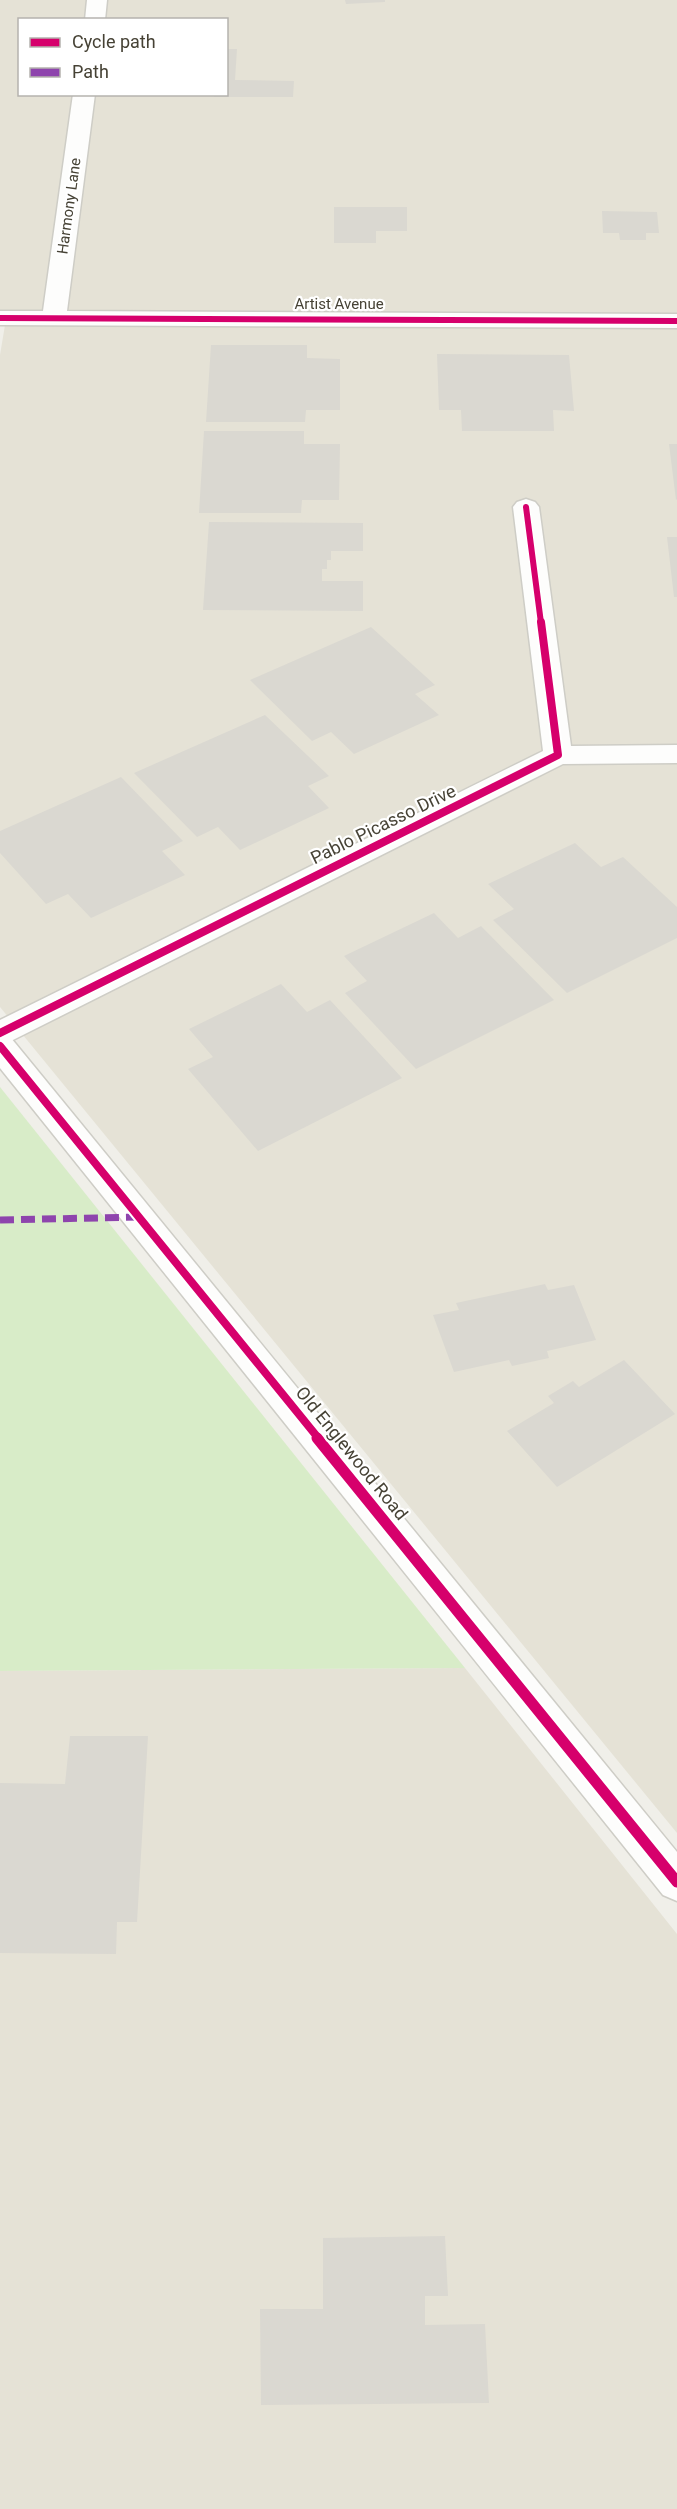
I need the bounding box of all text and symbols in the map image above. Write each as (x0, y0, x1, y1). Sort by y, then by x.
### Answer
legend (18, 18, 228, 96)
text: Cycle path (72, 31, 156, 52)
text: Path (72, 61, 109, 82)
street label: Harmony Lane (53, 157, 85, 255)
street label: Artist Avenue (294, 295, 384, 313)
street label: Pablo Picasso Drive (307, 780, 459, 868)
street label: Old Englewood Road (292, 1382, 412, 1524)

